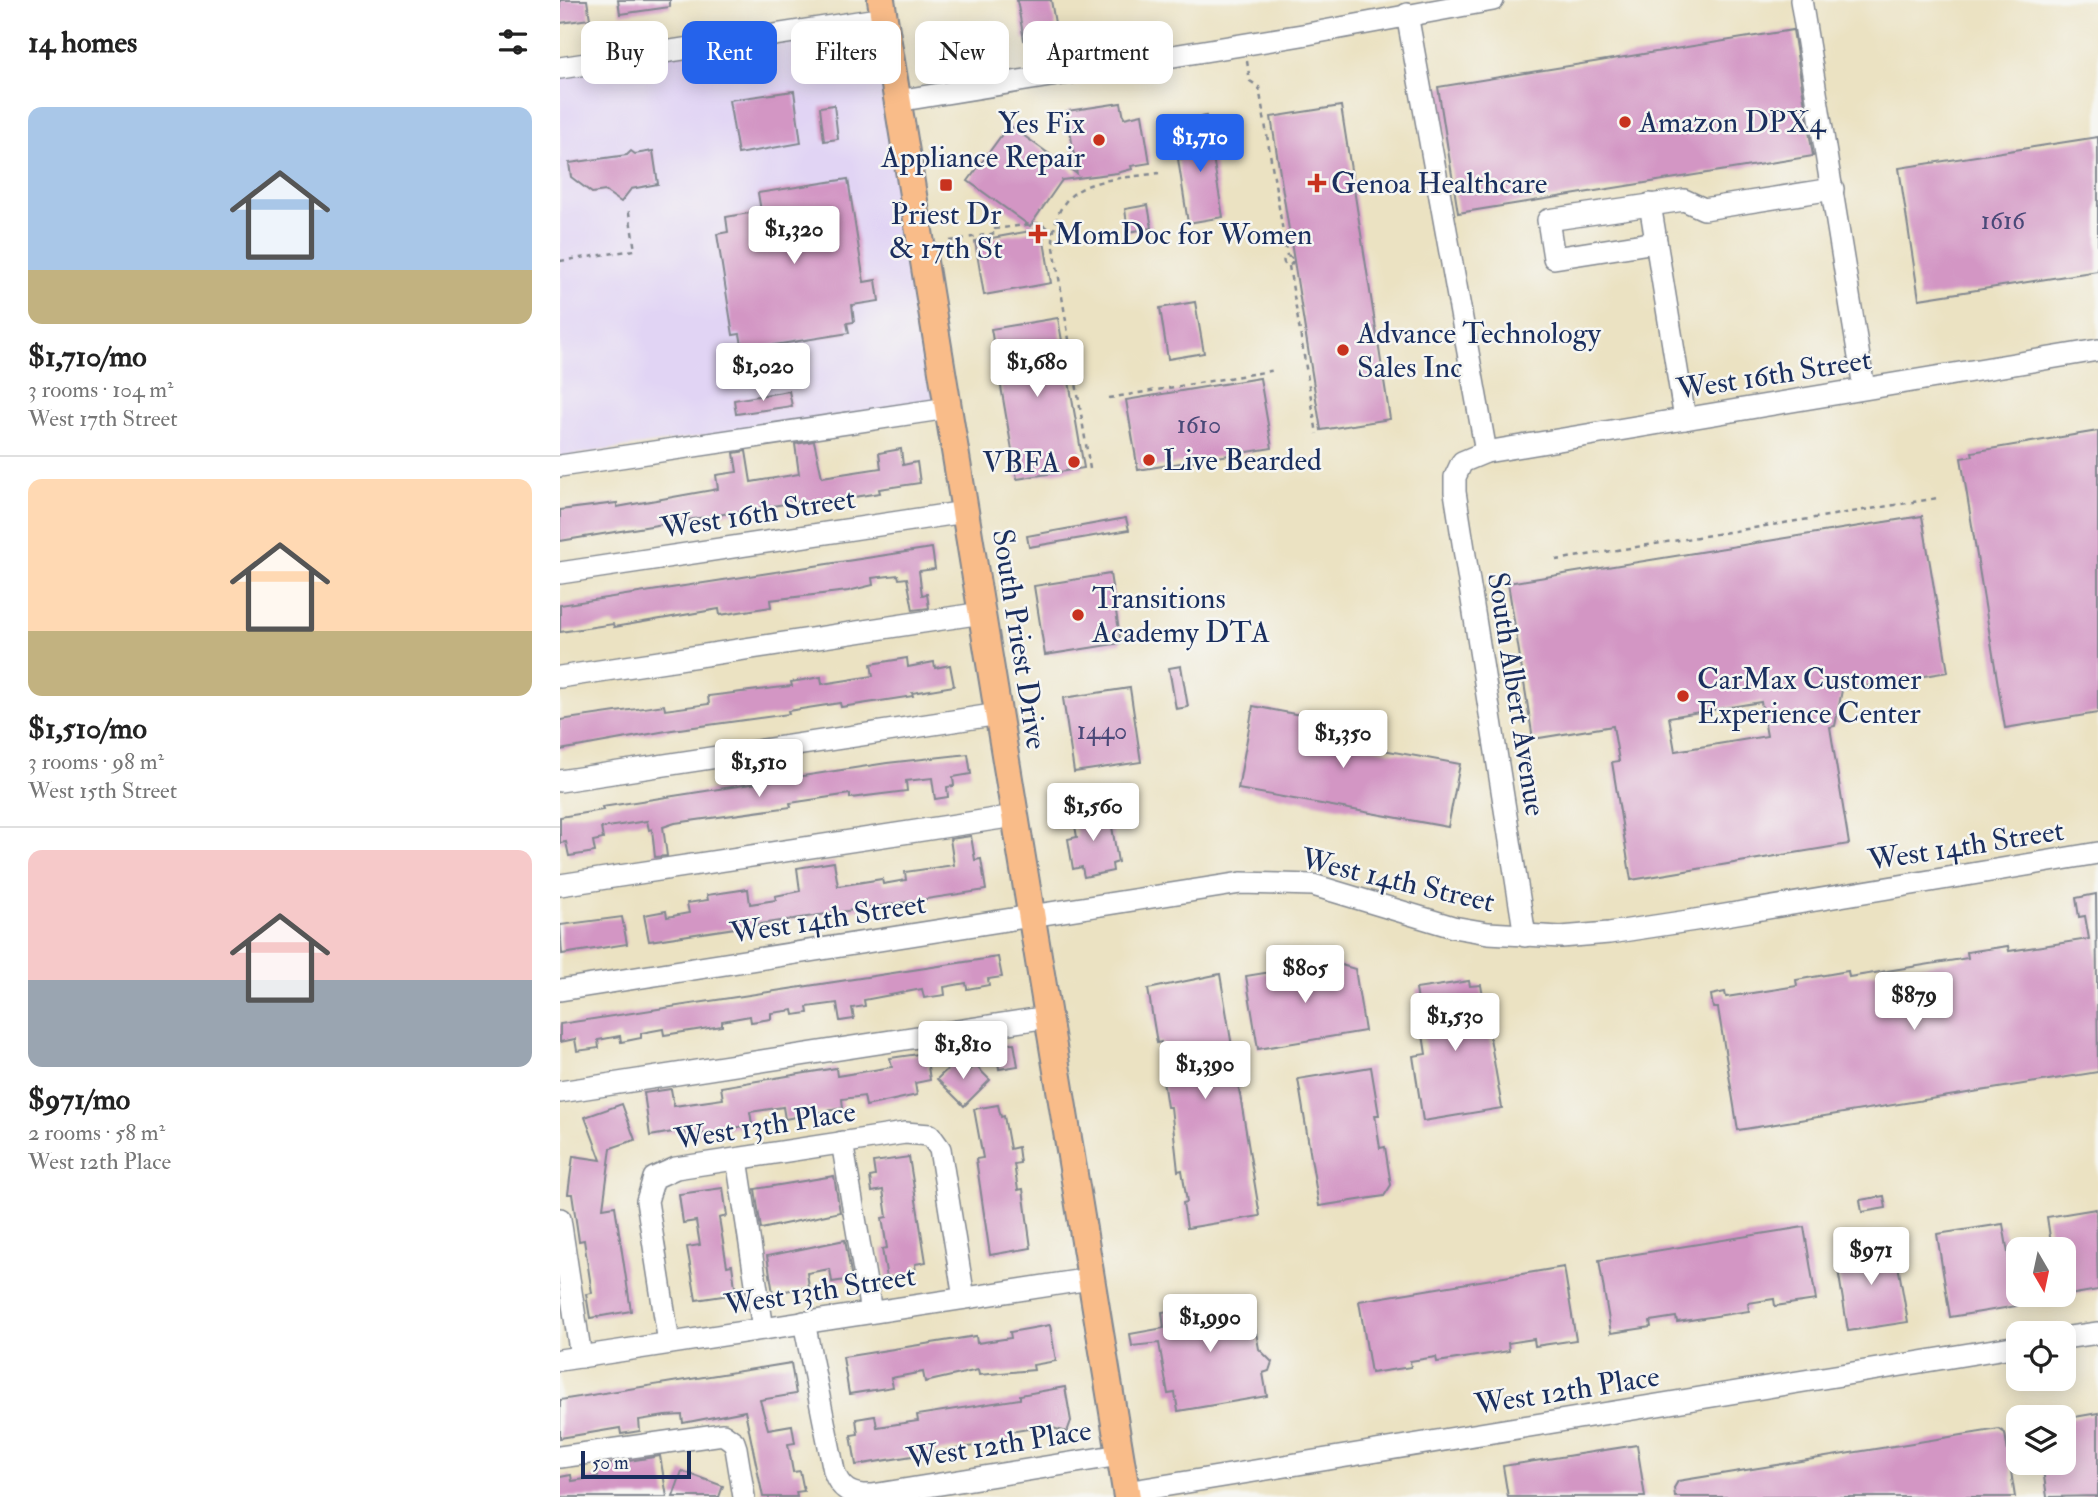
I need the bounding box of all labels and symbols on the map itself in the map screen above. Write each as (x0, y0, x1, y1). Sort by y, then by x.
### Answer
place label: Amazon DPX4 (1638, 104, 1827, 141)
place label: Yes Fix Appliance Repair (880, 105, 1085, 176)
pin: $1,710 (1143, 114, 1257, 174)
marker: Amazon DPX4 (1617, 114, 1633, 130)
marker: Yes Fix Appliance Repair (1091, 132, 1107, 148)
place label: Genoa Healthcare (1331, 165, 1547, 202)
marker: Genoa Healthcare (1309, 175, 1325, 191)
marker: Priest Dr & 17th St (938, 177, 954, 193)
place label: Priest Dr & 17th St (889, 196, 1003, 267)
house number: 1616 (1981, 205, 2027, 237)
pin: $1,320 (737, 206, 851, 266)
place label: MomDoc for Women (1054, 216, 1312, 253)
marker: MomDoc for Women (1028, 224, 1048, 244)
place label: Advance Technology Sales Inc (1356, 315, 1602, 386)
pin: $1,680 (980, 340, 1094, 399)
street label: West 16th Street (1673, 341, 1874, 408)
marker: Advance Technology Sales Inc (1335, 342, 1351, 358)
pin: $1,020 (706, 344, 820, 403)
house number: 1610 (1177, 409, 1221, 441)
place label: Live Bearded (1163, 442, 1322, 479)
place label: VBFA (982, 444, 1060, 481)
marker: Live Bearded (1141, 452, 1157, 468)
marker: VBFA (1066, 454, 1082, 470)
street label: West 16th Street (657, 480, 858, 547)
street label: South Priest Drive (984, 526, 1055, 752)
street label: South Albert Avenue (1479, 570, 1554, 819)
place label: Transitions Academy DTA (1091, 580, 1270, 651)
marker: Transitions Academy DTA (1070, 607, 1086, 623)
place label: CarMax Customer Experience Center (1697, 661, 1921, 732)
marker: CarMax Customer Experience Center (1675, 688, 1691, 704)
pin: $1,350 (1286, 710, 1400, 770)
house number: 1440 (1077, 715, 1127, 747)
pin: $1,510 (702, 740, 816, 799)
pin: $1,560 (1036, 784, 1150, 843)
street label: West 14th Street (1865, 812, 2067, 879)
street label: West 14th Street (1296, 840, 1499, 921)
street label: West 14th Street (727, 885, 929, 952)
pin: $805 (1264, 946, 1346, 1005)
pin: $879 (1873, 972, 1955, 1032)
pin: $1,530 (1398, 993, 1512, 1053)
pin: $1,810 (906, 1021, 1020, 1081)
pin: $1,390 (1148, 1042, 1262, 1101)
street label: West 13th Place (671, 1093, 858, 1158)
pin: $971 (1830, 1228, 1912, 1287)
north arrow (2006, 1237, 2076, 1307)
street label: West 13th Street (721, 1257, 919, 1324)
pin: $1,990 (1153, 1294, 1267, 1354)
street label: West 12th Place (1471, 1358, 1662, 1424)
street label: West 12th Place (903, 1412, 1094, 1478)
scale bar (581, 1448, 691, 1480)

